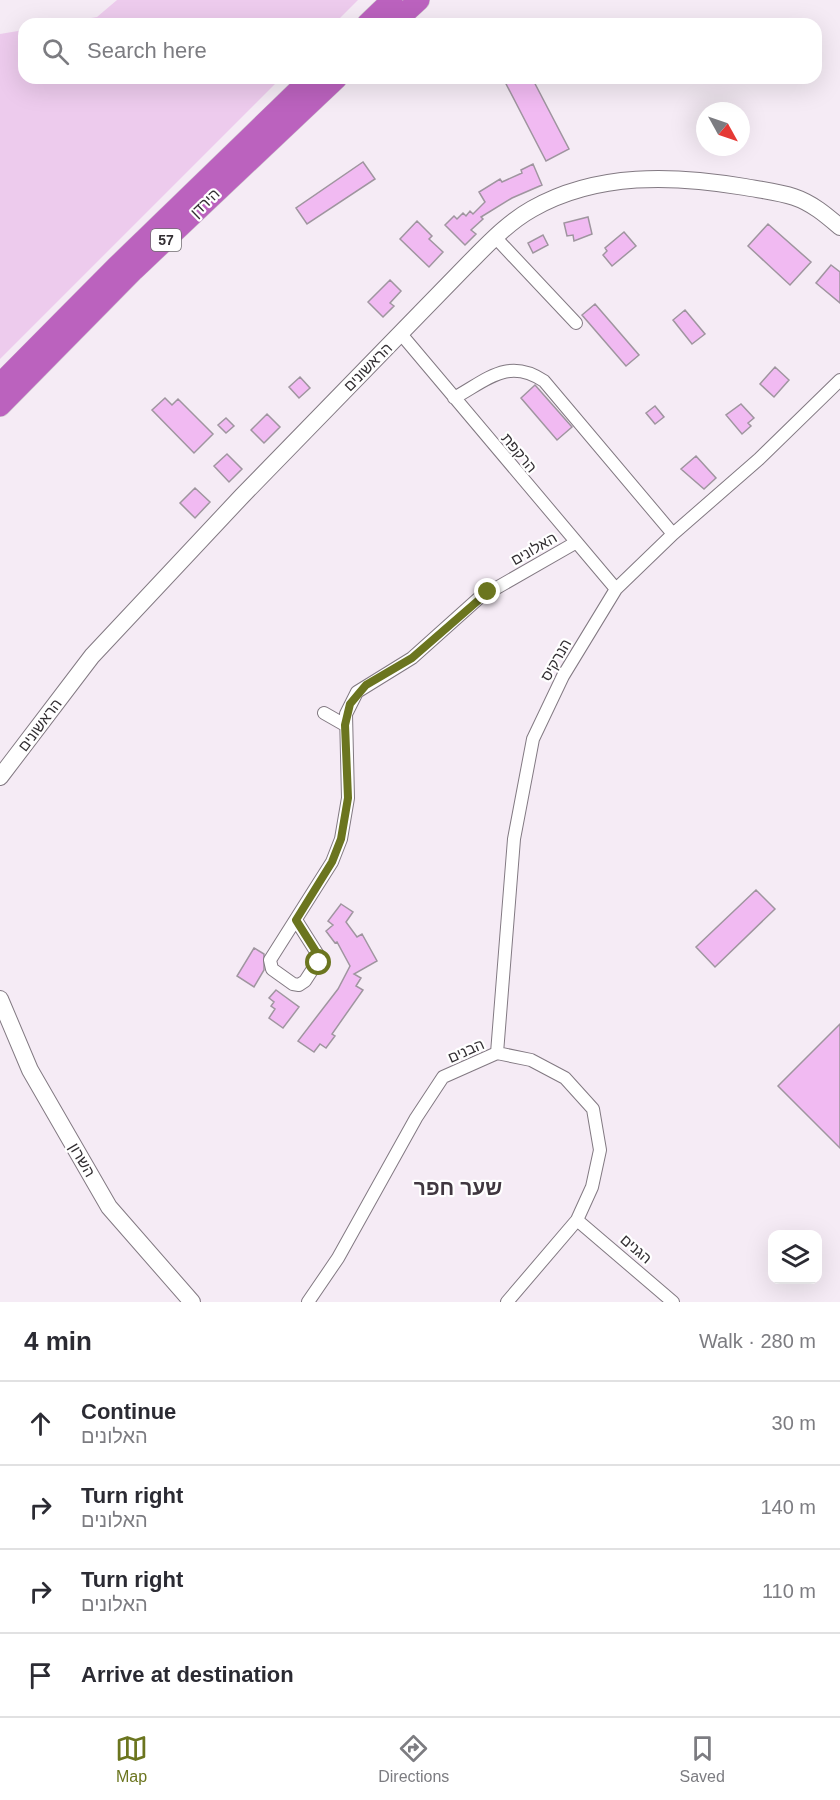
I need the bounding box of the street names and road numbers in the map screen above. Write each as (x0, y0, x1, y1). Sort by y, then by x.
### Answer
street label: הירדן (187, 185, 223, 220)
road number: 57 (151, 229, 181, 251)
street label: הראשונים (340, 339, 395, 394)
street label: הרקפת (498, 430, 541, 476)
street label: האלונים (508, 529, 560, 568)
street label: הנרקיס (537, 636, 574, 684)
street label: הראשונים (14, 695, 65, 754)
street label: הבנים (445, 1035, 487, 1066)
street label: השרון (66, 1140, 99, 1180)
street label: הגנים (617, 1231, 655, 1267)

